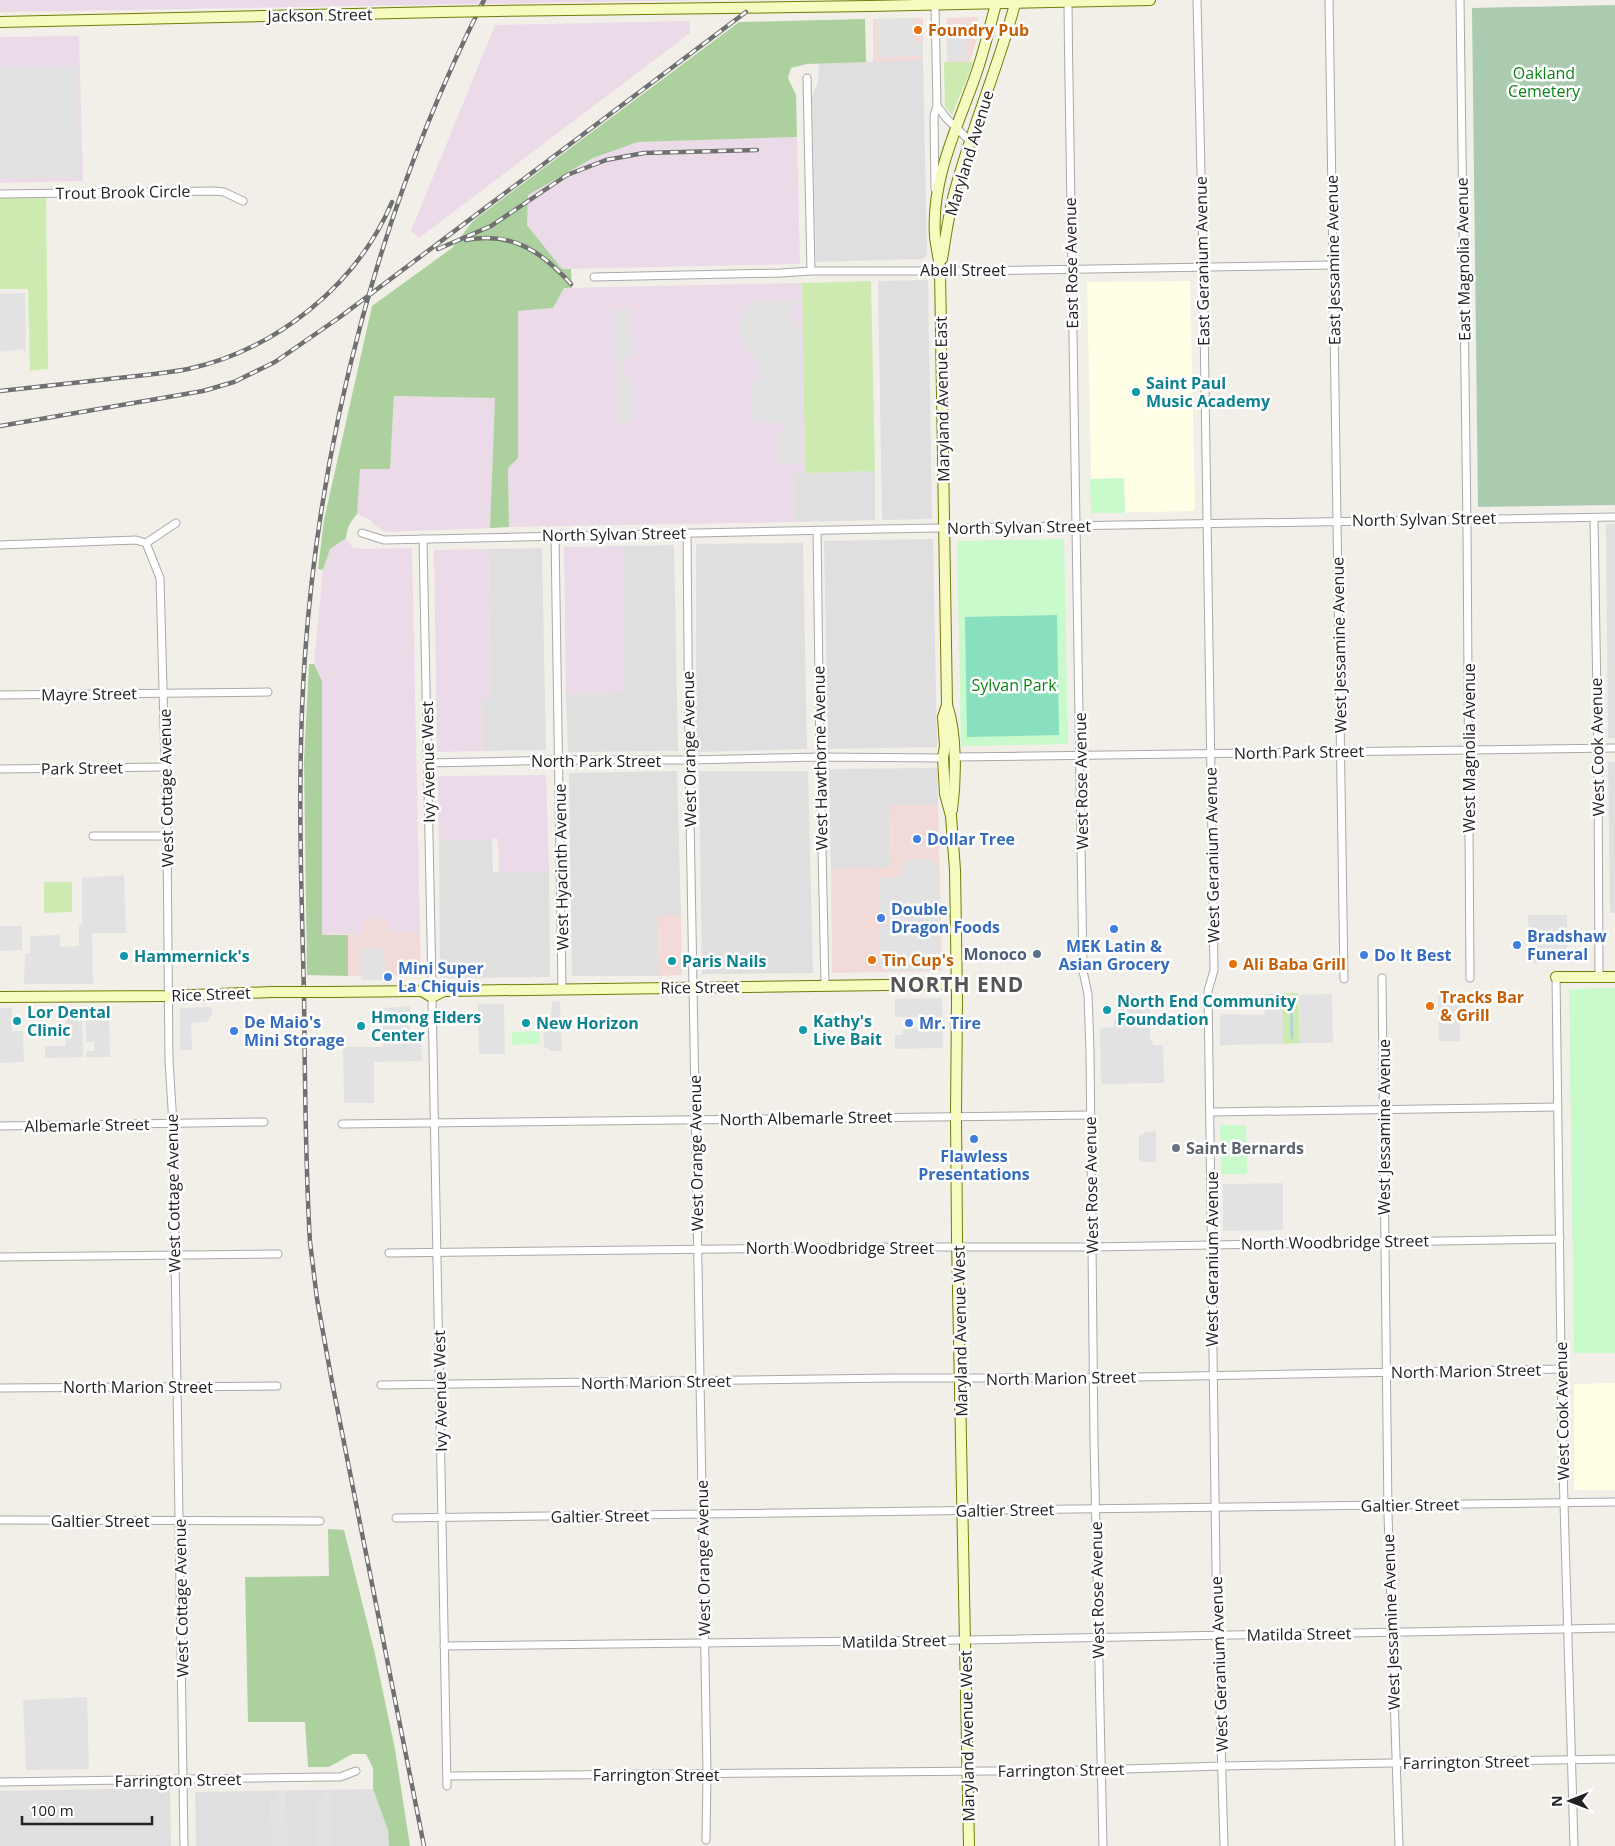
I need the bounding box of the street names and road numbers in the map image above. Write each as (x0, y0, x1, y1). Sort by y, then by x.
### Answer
street label: Jackson Street (265, 3, 373, 27)
street label: Maryland Avenue (939, 88, 999, 218)
street label: East Jessamine Avenue (1321, 175, 1345, 345)
street label: East Geranium Avenue (1190, 176, 1214, 346)
street label: East Magnolia Avenue (1451, 177, 1475, 341)
street label: Trout Brook Circle (55, 180, 191, 204)
street label: East Rose Avenue (1059, 197, 1083, 329)
street label: Abell Street (920, 259, 1006, 281)
street label: Maryland Avenue East (930, 316, 954, 482)
street label: North Sylvan Street (1352, 507, 1497, 531)
street label: North Sylvan Street (947, 515, 1092, 539)
street label: North Sylvan Street (542, 522, 687, 546)
street label: West Jessamine Avenue (1326, 557, 1352, 733)
street label: West Magnolia Avenue (1458, 663, 1480, 833)
street label: West Hawthorne Avenue (807, 665, 833, 851)
street label: West Orange Avenue (677, 671, 701, 827)
street label: West Cook Avenue (1585, 677, 1609, 817)
street label: Mayre Street (41, 682, 137, 706)
street label: Ivy Avenue West (416, 701, 440, 823)
street label: West Cottage Avenue (154, 708, 178, 868)
street label: West Rose Avenue (1069, 712, 1093, 850)
street label: North Park Street (1234, 740, 1365, 764)
street label: North Park Street (531, 750, 661, 772)
street label: Park Street (41, 756, 124, 780)
street label: West Geranium Avenue (1199, 767, 1225, 943)
street label: West Hyacinth Avenue (549, 783, 573, 951)
street label: Rice Street (660, 975, 740, 999)
street label: Rice Street (171, 982, 251, 1006)
street label: West Jessamine Avenue (1373, 1039, 1395, 1215)
street label: West Orange Avenue (684, 1075, 708, 1231)
street label: North Albemarle Street (719, 1105, 893, 1131)
street label: Albemarle Street (24, 1113, 150, 1137)
street label: West Cottage Avenue (161, 1113, 185, 1273)
street label: West Rose Avenue (1079, 1116, 1103, 1254)
street label: West Geranium Avenue (1201, 1171, 1223, 1347)
street label: North Woodbridge Street (1241, 1229, 1430, 1255)
street label: North Woodbridge Street (746, 1237, 934, 1259)
street label: Maryland Avenue West (948, 1245, 972, 1417)
street label: Ivy Avenue West (428, 1330, 452, 1452)
street label: West Cook Avenue (1550, 1341, 1574, 1481)
street label: North Marion Street (1391, 1359, 1541, 1383)
street label: North Marion Street (986, 1366, 1136, 1390)
street label: North Marion Street (581, 1370, 731, 1394)
street label: North Marion Street (63, 1376, 213, 1398)
street label: West Orange Avenue (691, 1480, 715, 1636)
street label: Galtier Street (1360, 1493, 1460, 1517)
street label: Galtier Street (955, 1498, 1055, 1522)
street label: Galtier Street (550, 1504, 650, 1528)
street label: Galtier Street (51, 1510, 150, 1532)
street label: West Cottage Avenue (169, 1518, 193, 1678)
street label: West Rose Avenue (1085, 1521, 1109, 1659)
street label: West Jessamine Avenue (1377, 1534, 1405, 1710)
street label: West Geranium Avenue (1205, 1576, 1233, 1752)
street label: Matilda Street (1247, 1622, 1352, 1646)
street label: Matilda Street (842, 1629, 947, 1653)
street label: Maryland Avenue West (955, 1650, 979, 1822)
street label: Farrington Street (1402, 1750, 1530, 1774)
street label: Farrington Street (997, 1758, 1125, 1782)
street label: Farrington Street (593, 1764, 720, 1786)
street label: Farrington Street (114, 1768, 242, 1792)

